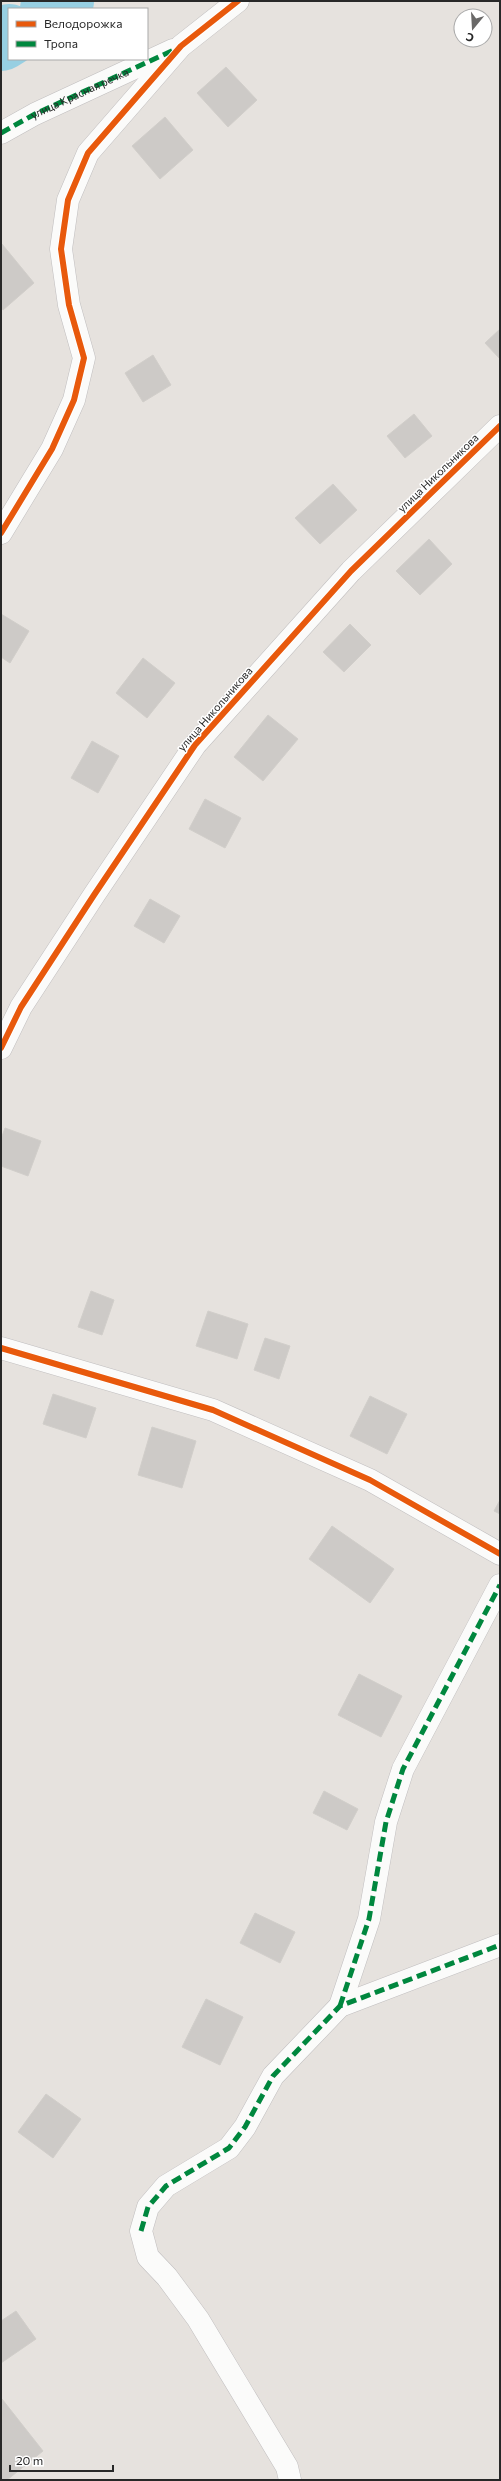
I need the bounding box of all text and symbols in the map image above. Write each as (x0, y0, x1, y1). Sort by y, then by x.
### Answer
legend (8, 8, 148, 60)
north arrow (453, 8, 493, 48)
text: Велодорожка (44, 16, 122, 30)
text: С (464, 30, 475, 45)
text: Тропа (44, 36, 78, 50)
street label: улица Красная речка (28, 65, 131, 121)
street label: улица Никольникова (395, 431, 481, 515)
street label: улица Никольникова (175, 664, 255, 753)
scale bar (10, 2447, 113, 2473)
text: 20 m (16, 2453, 43, 2467)

